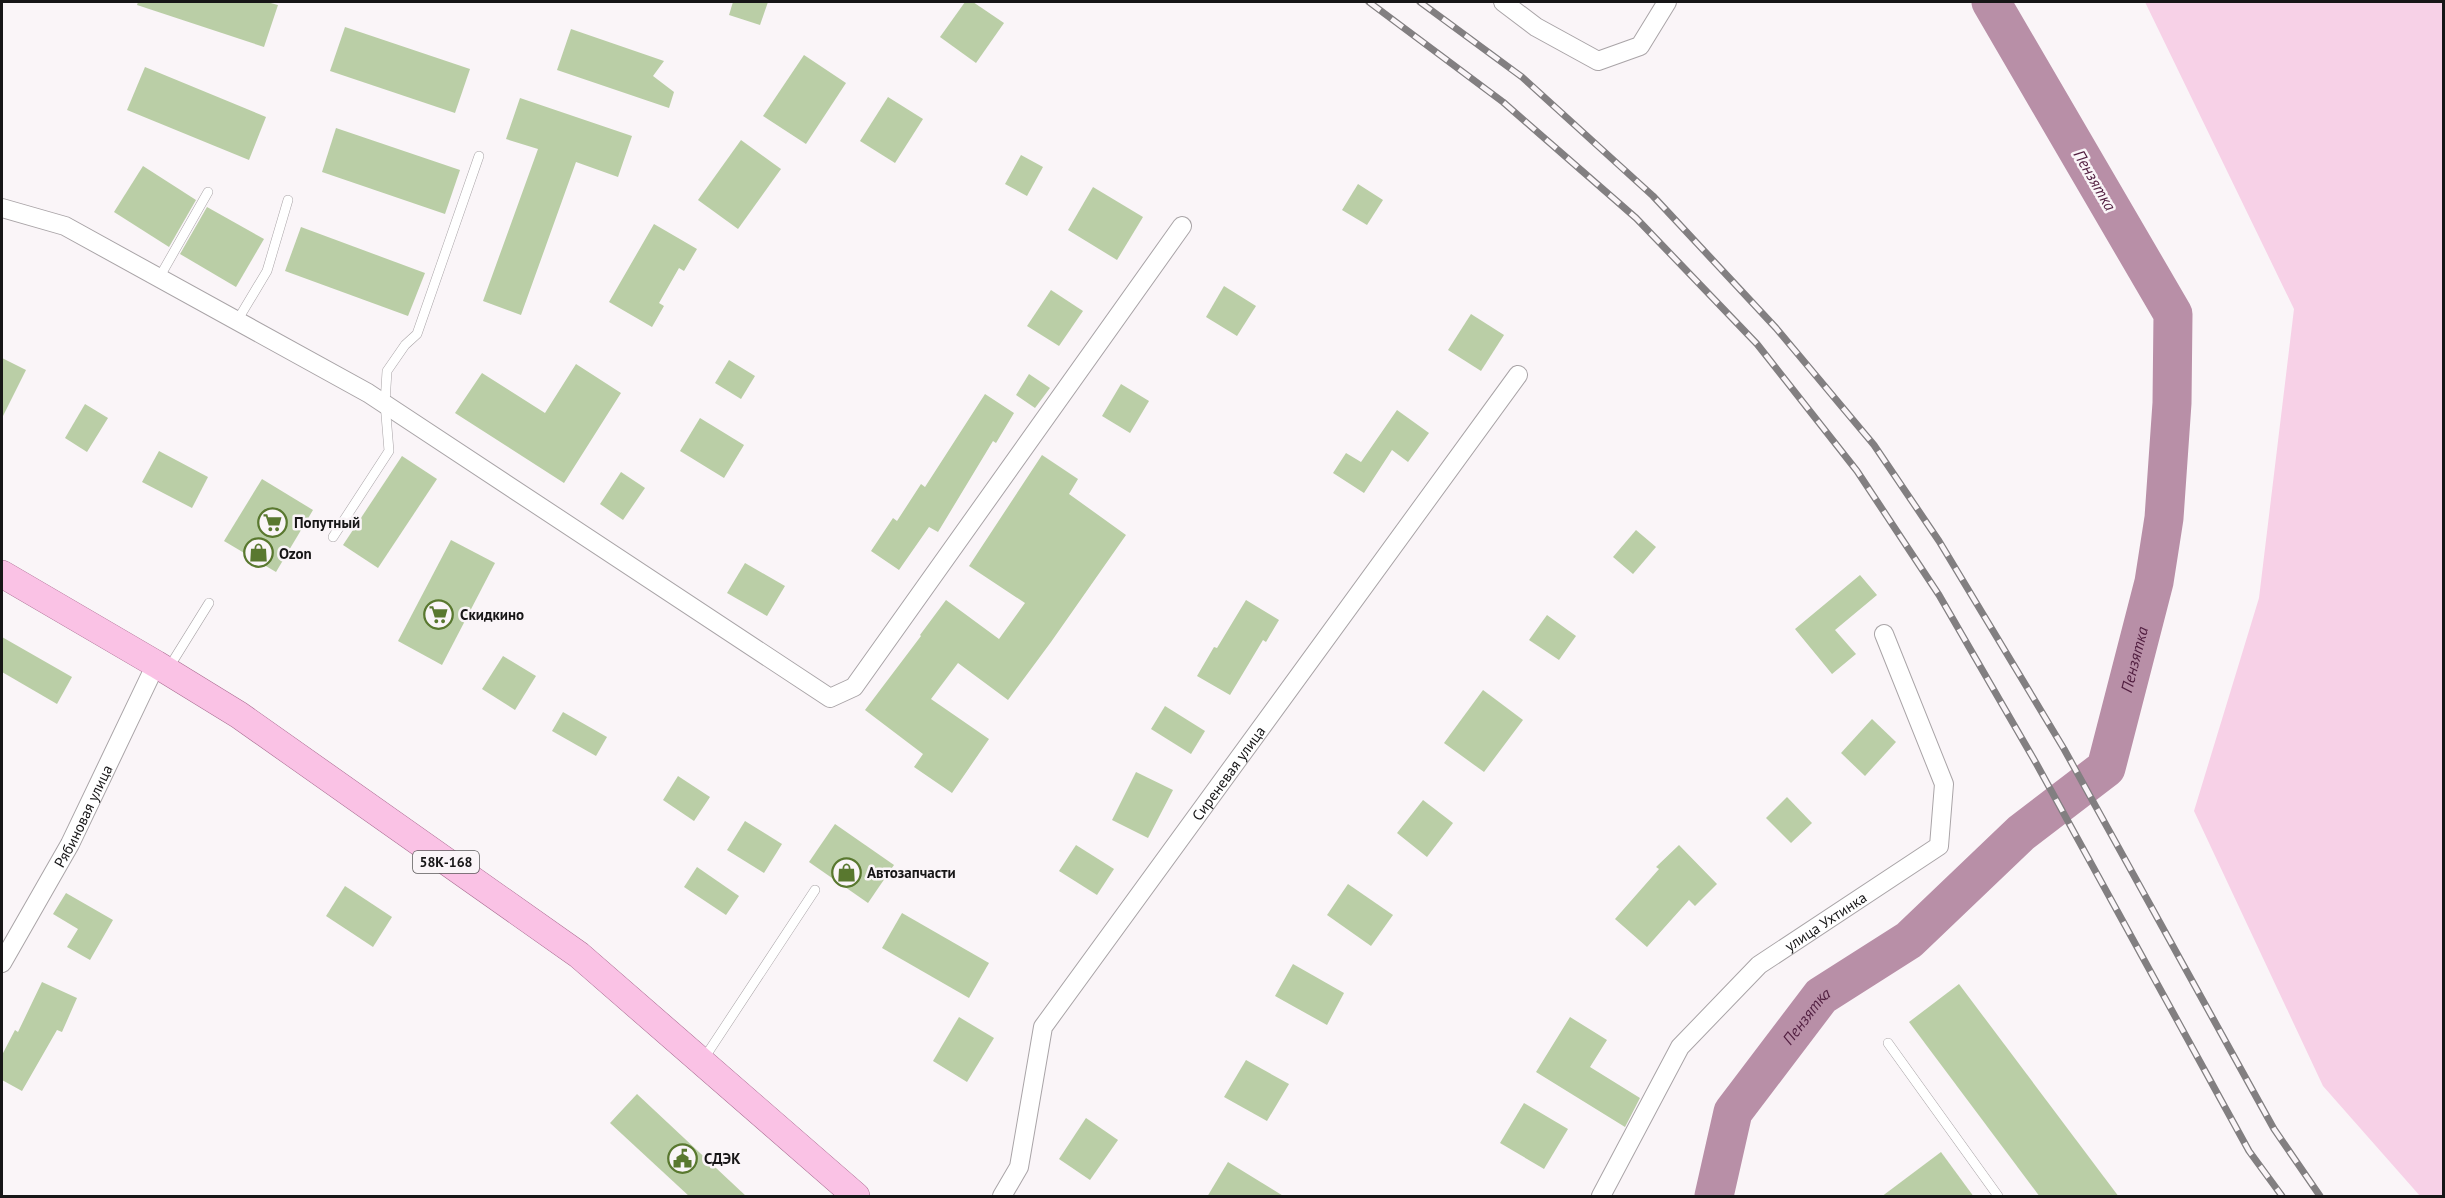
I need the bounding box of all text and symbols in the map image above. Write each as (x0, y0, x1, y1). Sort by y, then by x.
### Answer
water label: Пензятка (2070, 146, 2120, 214)
supermarket icon: Попутный (257, 506, 289, 538)
place label: Попутный (294, 513, 360, 532)
shop icon: Ozon (242, 537, 274, 569)
place label: Ozon (279, 544, 312, 563)
supermarket icon: Скидкино (423, 598, 455, 630)
place label: Скидкино (460, 605, 524, 624)
water label: Пензятка (2116, 624, 2152, 694)
street label: Сиреневая улица (1187, 722, 1269, 824)
street label: Рябиновая улица (49, 761, 116, 870)
road number: 58К-168 (413, 851, 479, 873)
shop icon: Автозапчасти (830, 856, 862, 888)
place label: Автозапчасти (867, 863, 956, 882)
street label: улица Ухтинка (1781, 887, 1870, 955)
water label: Пензятка (1778, 983, 1834, 1048)
public building icon: СДЭК (667, 1142, 699, 1174)
place label: СДЭК (704, 1149, 741, 1168)

